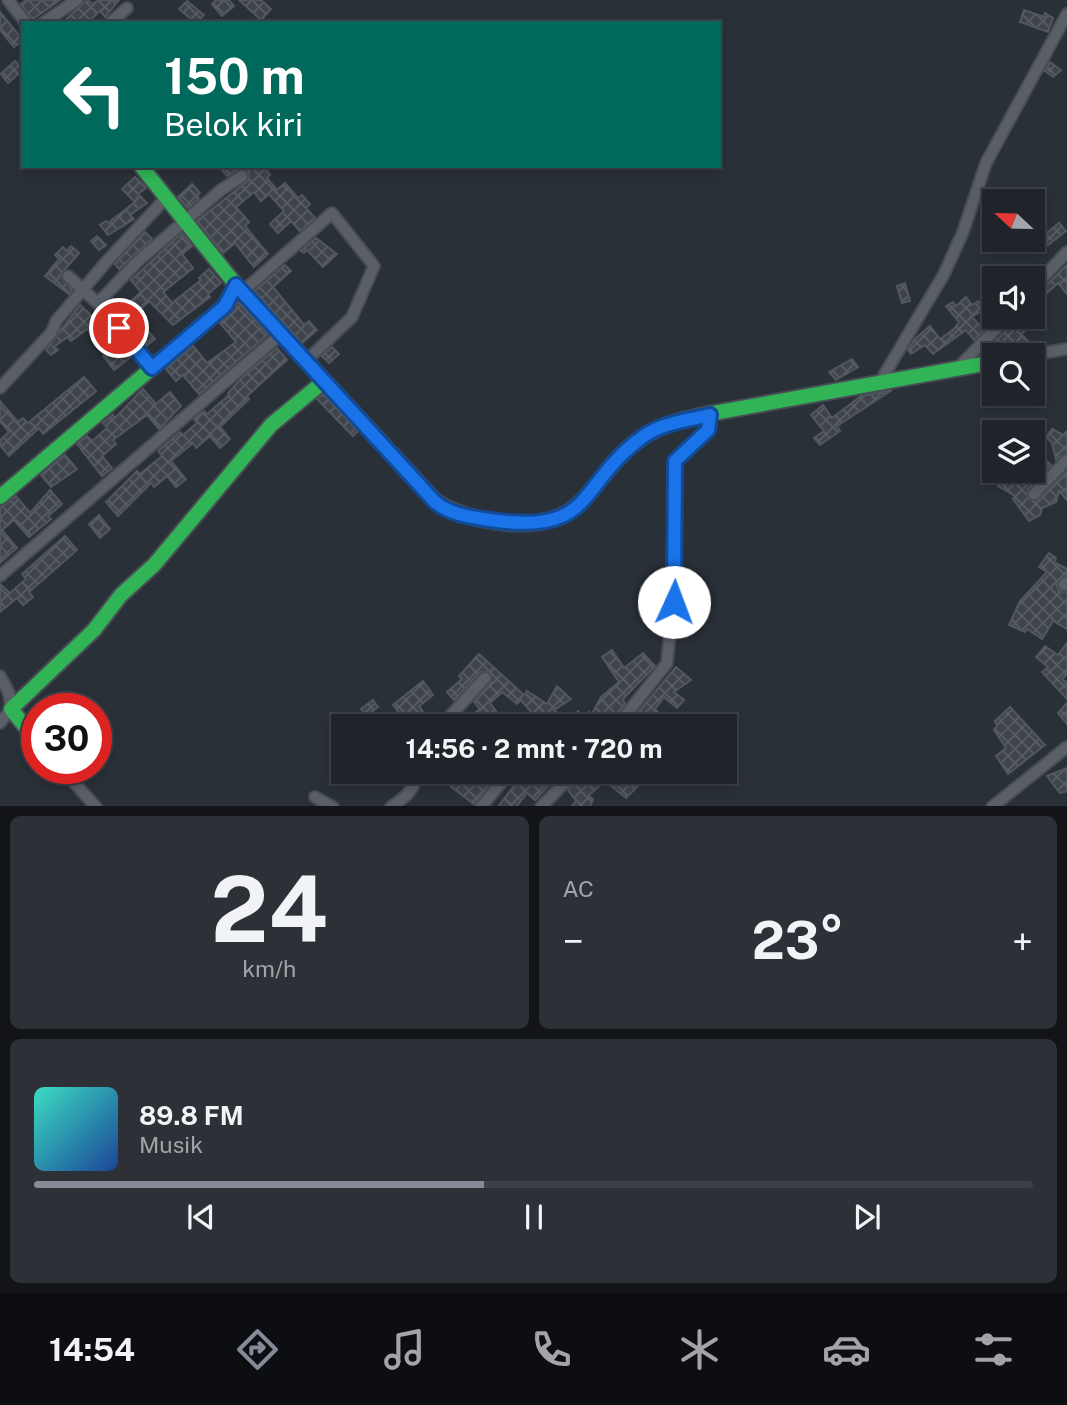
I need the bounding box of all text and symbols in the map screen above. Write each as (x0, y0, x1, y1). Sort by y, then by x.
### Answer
text: 150 m (164, 47, 305, 105)
icon: left (49, 49, 140, 140)
text: Belok kiri (164, 106, 303, 143)
north arrow (982, 189, 1045, 252)
map controls (982, 189, 1045, 483)
button: sound (982, 266, 1045, 329)
pin (89, 298, 149, 358)
icon: arrive (100, 309, 138, 347)
button: search (982, 343, 1045, 406)
button: layers (982, 420, 1045, 483)
position arrow (637, 565, 711, 639)
speed limit sign: 30 (21, 693, 112, 784)
text: 14:56 · 2 mnt · 720 m (406, 733, 662, 764)
text: 24 (211, 856, 328, 962)
text: AC (563, 875, 594, 902)
text: 23° (752, 910, 844, 971)
text: − (563, 919, 584, 964)
text: + (1012, 919, 1033, 964)
text: km/h (242, 955, 296, 982)
text: 89.8 FM (139, 1100, 244, 1131)
text: Musik (139, 1131, 203, 1158)
icon: previous (182, 1198, 220, 1236)
icon: pause (515, 1198, 553, 1236)
icon: next (848, 1198, 886, 1236)
icon: directions (233, 1325, 282, 1374)
icon: music (380, 1325, 429, 1374)
icon: phone (527, 1325, 576, 1374)
icon: climate (675, 1325, 724, 1374)
icon: car (822, 1325, 871, 1374)
icon: filters (969, 1325, 1018, 1374)
text: 14:54 (49, 1331, 135, 1368)

